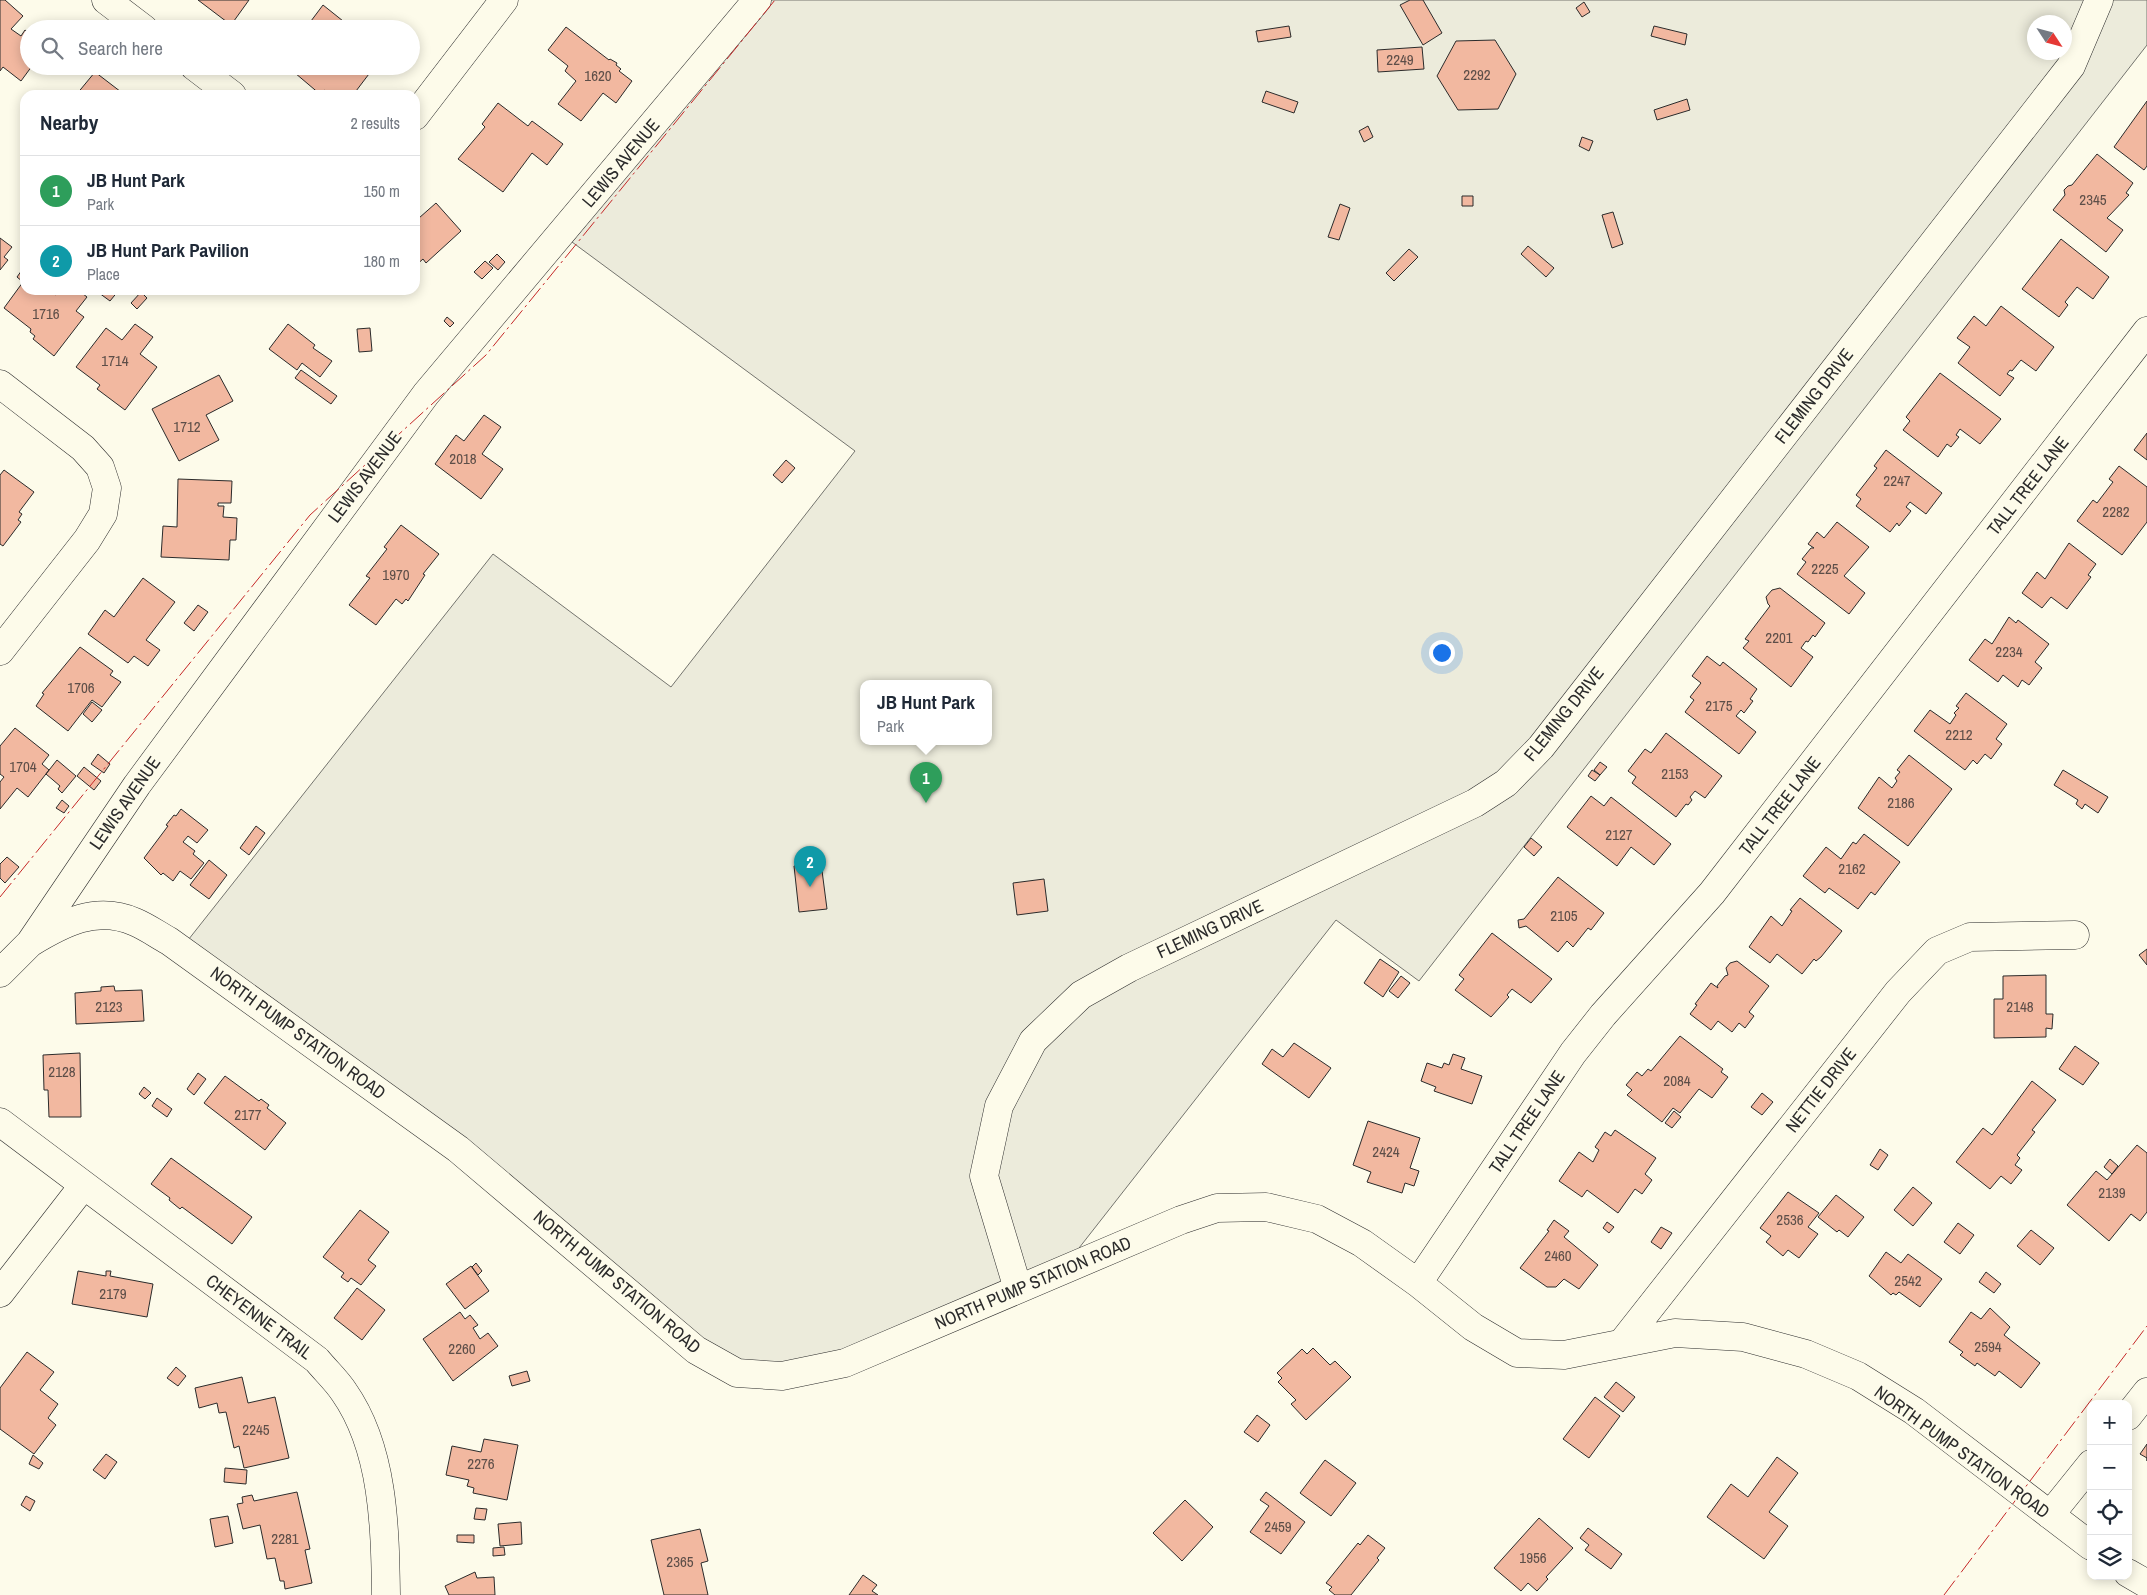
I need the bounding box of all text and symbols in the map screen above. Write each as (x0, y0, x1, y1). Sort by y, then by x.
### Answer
north arrow (2027, 15, 2072, 60)
search box (20, 20, 420, 75)
icon: search (38, 34, 66, 62)
text: Search here (78, 35, 163, 61)
house number: 2249 (1386, 49, 1414, 70)
house number: 2292 (1463, 64, 1491, 85)
house number: 1620 (584, 65, 612, 86)
text: Nearby (40, 108, 98, 137)
text: 2 results (350, 112, 400, 134)
street label: LEWIS AVENUE (576, 113, 665, 212)
text: JB Hunt Park (87, 167, 185, 193)
text: 1 (52, 180, 60, 202)
text: 150 m (364, 180, 400, 202)
house number: 2345 (2079, 189, 2107, 210)
text: Park (87, 193, 114, 215)
text: JB Hunt Park Pavilion (87, 237, 249, 263)
text: 2 (52, 250, 60, 272)
text: 180 m (364, 250, 400, 272)
text: Place (87, 263, 120, 285)
house number: 1716 (32, 303, 60, 324)
street label: FLEMING DRIVE (1768, 343, 1859, 449)
house number: 1714 (101, 350, 129, 371)
house number: 1712 (173, 416, 201, 437)
street label: LEWIS AVENUE (322, 426, 407, 528)
street label: TALL TREE LANE (1981, 431, 2074, 540)
house number: 2018 (449, 448, 477, 469)
house number: 2247 (1883, 470, 1911, 491)
house number: 2282 (2102, 501, 2130, 522)
house number: 2225 (1811, 558, 1839, 579)
house number: 1970 (382, 564, 410, 585)
house number: 2201 (1765, 627, 1793, 648)
your location (1429, 640, 1455, 666)
house number: 2234 (1995, 641, 2023, 662)
street label: FLEMING DRIVE (1518, 661, 1609, 766)
house number: 1706 (67, 677, 95, 698)
popup (860, 680, 992, 745)
text: JB Hunt Park (877, 689, 975, 715)
house number: 2175 (1705, 695, 1733, 716)
text: Park (877, 715, 904, 737)
house number: 2212 (1945, 724, 1973, 745)
street label: LEWIS AVENUE (83, 751, 166, 854)
street label: TALL TREE LANE (1733, 751, 1826, 860)
house number: 1704 (9, 756, 37, 777)
pin: 1 (910, 762, 942, 803)
house number: 2153 (1661, 763, 1689, 784)
house number: 2186 (1887, 792, 1915, 813)
house number: 2127 (1605, 824, 1633, 845)
pin: 2 (794, 846, 826, 887)
house number: 2162 (1838, 858, 1866, 879)
street label: FLEMING DRIVE (1152, 893, 1267, 964)
house number: 2105 (1550, 905, 1578, 926)
street label: NORTH PUMP STATION ROAD (205, 960, 391, 1105)
house number: 2123 (95, 996, 123, 1017)
house number: 2148 (2006, 996, 2034, 1017)
street label: NETTIE DRIVE (1779, 1042, 1862, 1137)
house number: 2128 (48, 1061, 76, 1082)
street label: TALL TREE LANE (1483, 1065, 1570, 1178)
house number: 2084 (1663, 1070, 1691, 1091)
house number: 2177 (234, 1104, 262, 1125)
house number: 2424 (1372, 1141, 1400, 1162)
house number: 2139 (2098, 1182, 2126, 1203)
street label: NORTH PUMP STATION ROAD (528, 1204, 706, 1359)
house number: 2536 (1776, 1209, 1804, 1230)
street label: NORTH PUMP STATION ROAD (931, 1230, 1135, 1335)
house number: 2460 (1544, 1245, 1572, 1266)
street label: CHEYENNE TRAIL (201, 1268, 318, 1365)
house number: 2542 (1894, 1270, 1922, 1291)
house number: 2179 (99, 1283, 127, 1304)
house number: 2594 (1974, 1336, 2002, 1357)
house number: 2260 (448, 1338, 476, 1359)
street label: NORTH PUMP STATION ROAD (1869, 1379, 2055, 1524)
map controls (2087, 1400, 2132, 1580)
button: + (2087, 1400, 2132, 1445)
house number: 2245 (242, 1419, 270, 1440)
button: − (2087, 1445, 2132, 1490)
house number: 2276 (467, 1453, 495, 1474)
button: locate (2087, 1490, 2132, 1535)
house number: 2459 (1264, 1516, 1292, 1537)
house number: 2281 (271, 1528, 299, 1549)
button: layers (2087, 1535, 2132, 1580)
house number: 1956 (1519, 1547, 1547, 1568)
house number: 2365 (666, 1551, 694, 1572)

